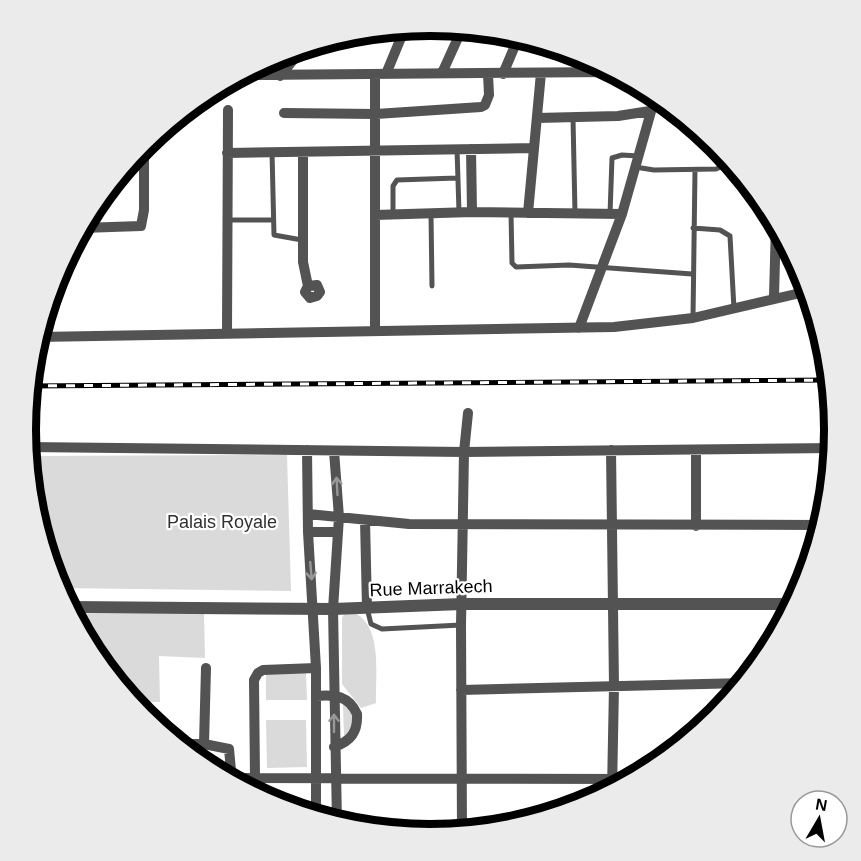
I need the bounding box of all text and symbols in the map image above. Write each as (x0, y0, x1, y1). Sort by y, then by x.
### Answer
one-way arrow (331, 477, 342, 497)
park label: Palais Royale (167, 512, 277, 532)
one-way arrow (306, 561, 317, 581)
street label: Rue Marrakech (369, 576, 493, 600)
one-way arrow (328, 713, 340, 733)
north arrow (789, 789, 849, 849)
text: N (814, 795, 829, 814)

